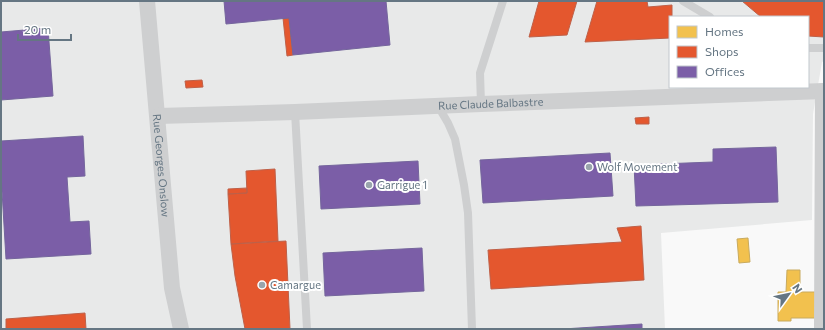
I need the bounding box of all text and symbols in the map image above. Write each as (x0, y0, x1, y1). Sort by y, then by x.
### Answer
scale bar (18, 16, 71, 42)
legend (669, 16, 809, 88)
text: 20 m (24, 22, 51, 36)
text: Homes (705, 24, 743, 38)
text: Shops (705, 44, 739, 58)
text: Offices (705, 64, 745, 78)
street label: Rue Claude Balbastre (438, 95, 544, 112)
street label: Rue Georges Onslow (151, 113, 173, 218)
place label: Wolf Movement (597, 160, 678, 173)
marker: Wolf Movement (584, 162, 594, 172)
place label: Garrigue 1 (377, 178, 427, 191)
marker: Garrigue 1 (364, 180, 374, 190)
north arrow (769, 274, 809, 314)
place label: Camargue (270, 278, 321, 291)
marker: Camargue (257, 280, 267, 290)
text: N (790, 281, 806, 295)

